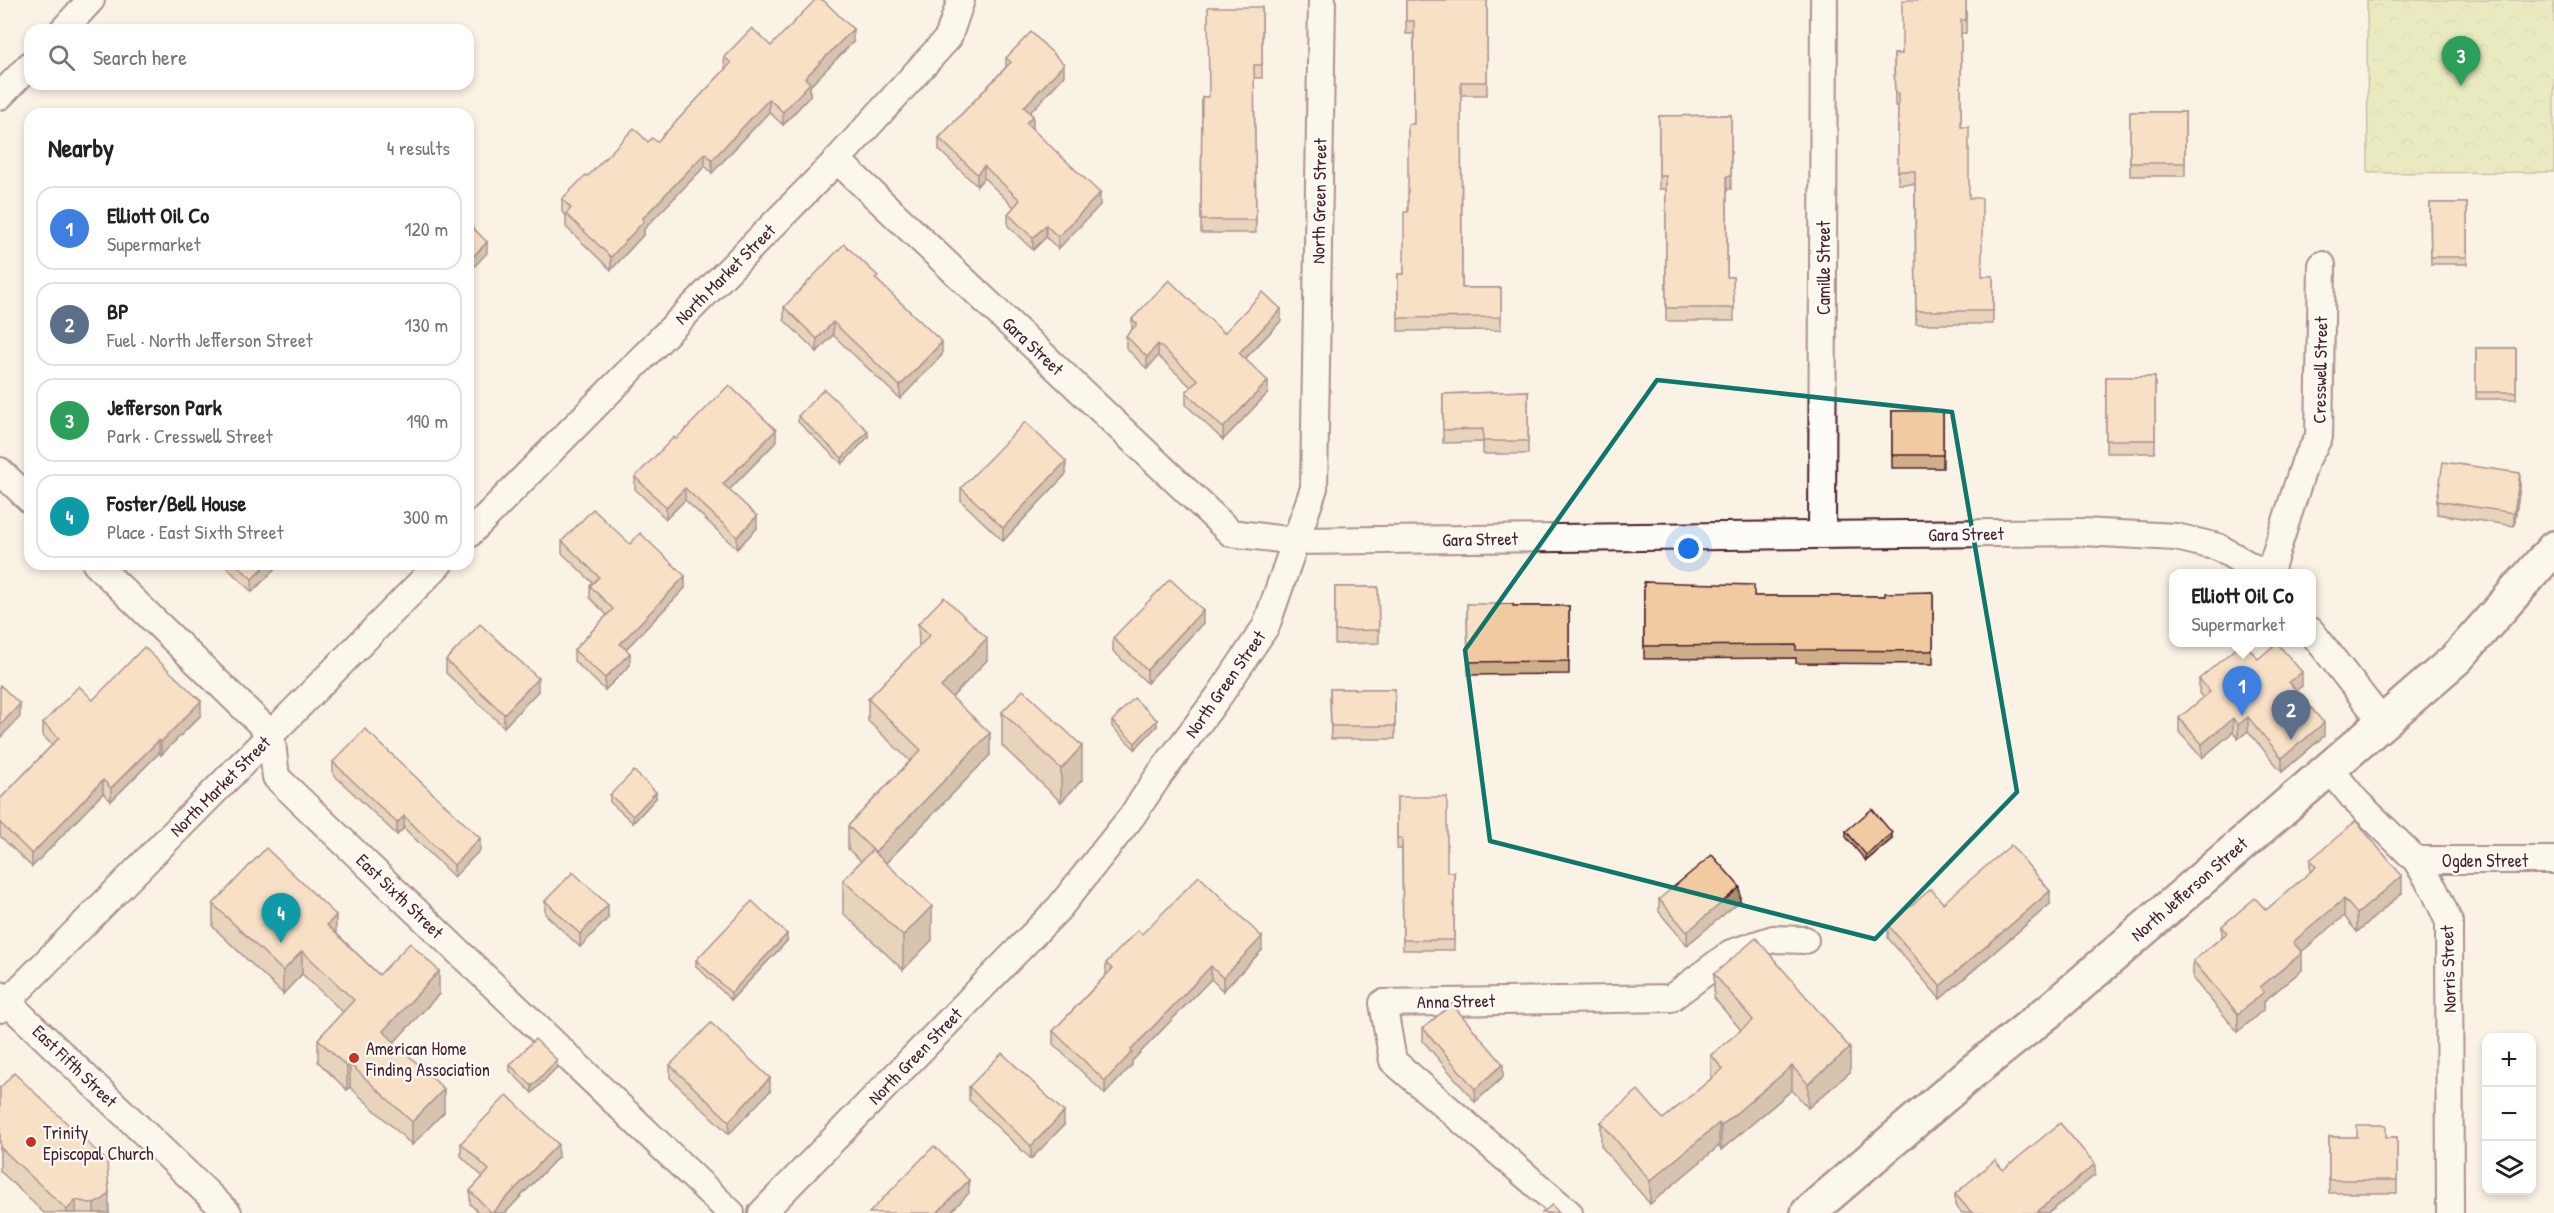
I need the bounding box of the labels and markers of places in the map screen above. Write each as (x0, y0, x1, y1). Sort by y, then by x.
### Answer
pin: 3 (2442, 36, 2480, 86)
pin: 1 (2222, 666, 2262, 716)
pin: 2 (2272, 690, 2310, 740)
pin: 4 (262, 894, 300, 943)
place label: American Home Finding Association (365, 1036, 490, 1082)
marker: American Home Finding Association (347, 1051, 361, 1065)
place label: Trinity Episcopal Church (43, 1120, 154, 1166)
marker: Trinity Episcopal Church (24, 1135, 38, 1149)

